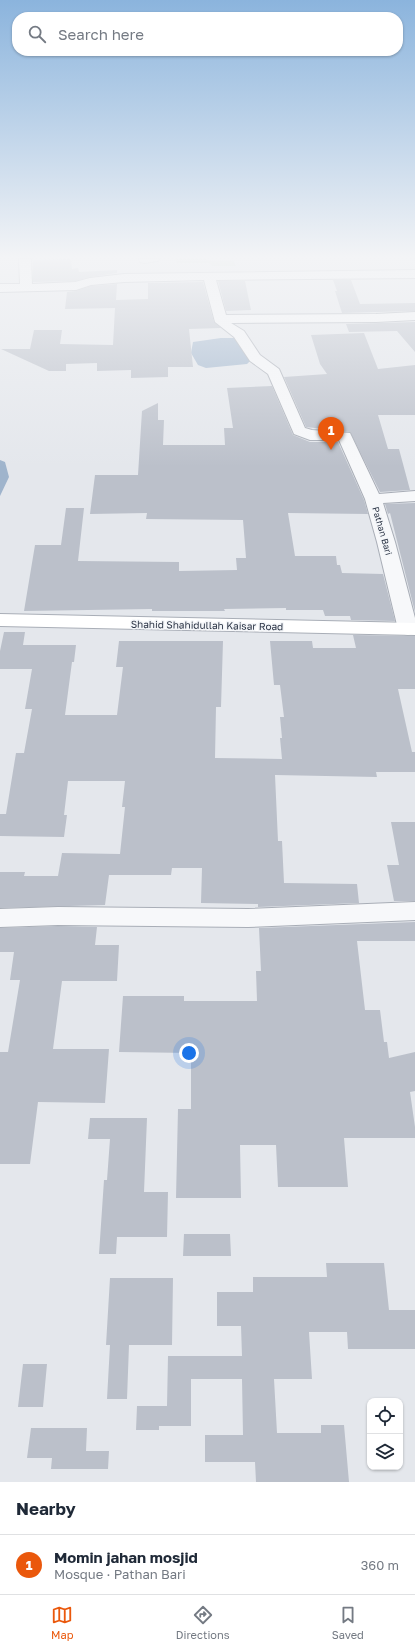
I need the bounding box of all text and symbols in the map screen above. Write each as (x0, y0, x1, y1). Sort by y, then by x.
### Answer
search box (12, 12, 403, 56)
icon: search (26, 23, 48, 45)
text: Search here (58, 25, 144, 43)
pin: 1 (318, 417, 344, 450)
street label: Pathan Bari (370, 505, 395, 556)
street label: Shahid Shahidullah Kaisar Road (131, 618, 283, 632)
your location (179, 1043, 199, 1063)
map controls (367, 1398, 403, 1470)
button: locate (367, 1398, 403, 1434)
button: layers (367, 1434, 403, 1470)
text: Nearby (16, 1498, 76, 1519)
text: Momin jahan mosjid (54, 1548, 198, 1566)
text: 1 (26, 1557, 32, 1573)
text: 360 m (361, 1557, 399, 1573)
text: Mosque · Pathan Bari (54, 1566, 186, 1582)
tab: Map (51, 1604, 74, 1641)
tab: Directions (176, 1604, 230, 1641)
tab: Saved (332, 1604, 364, 1641)

